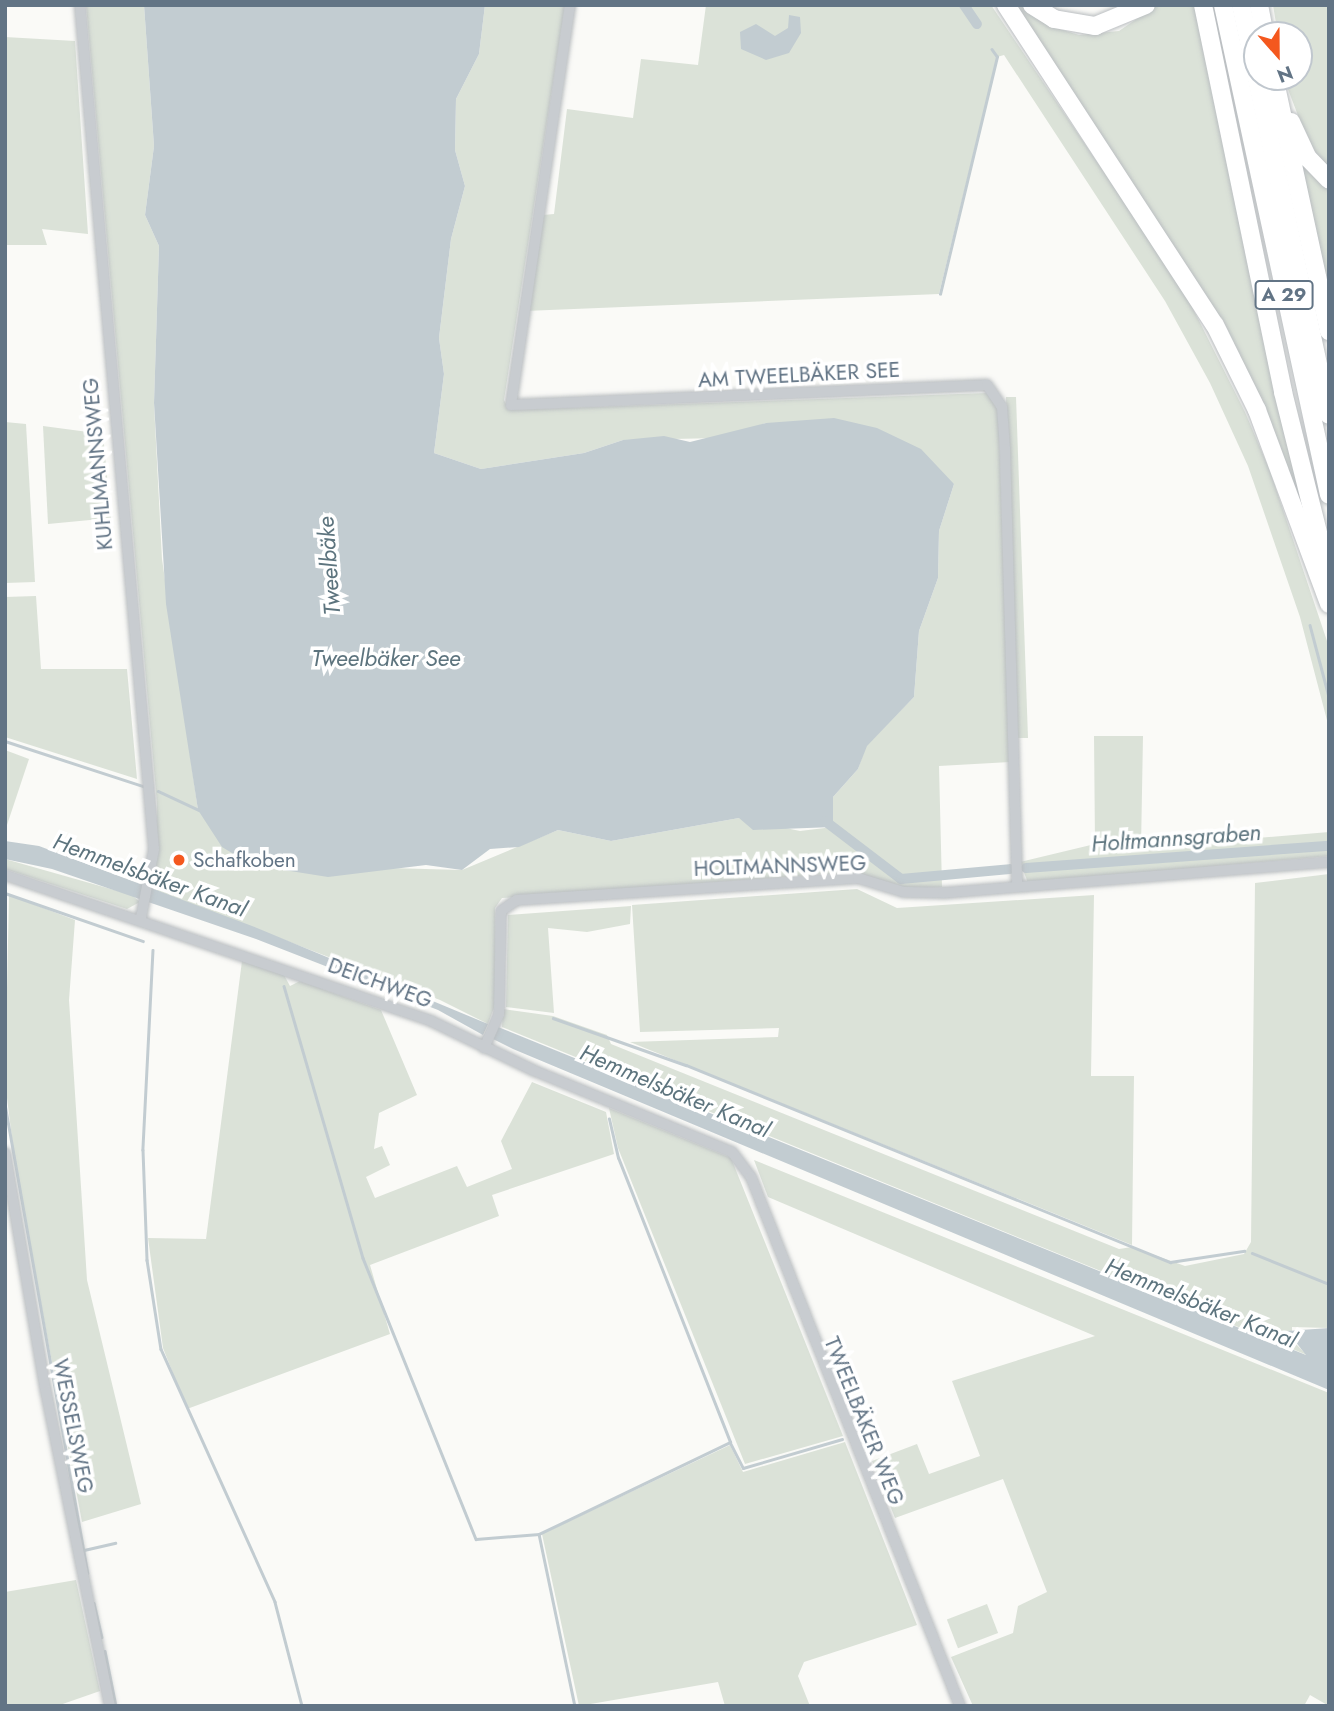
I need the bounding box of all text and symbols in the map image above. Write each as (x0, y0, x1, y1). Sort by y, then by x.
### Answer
north arrow (1243, 21, 1313, 91)
text: N (1273, 59, 1297, 90)
road number: A 29 (1254, 280, 1314, 310)
street label: AM TWEELBÄKER SEE (697, 357, 901, 393)
street label: KUHLMANNSWEG (78, 377, 118, 551)
water label: Tweelbäke (312, 516, 346, 616)
water label: Tweelbäker See (312, 644, 460, 672)
water label: Holtmannsgraben (1090, 818, 1262, 858)
water label: Hemmelsbäker Kanal (50, 827, 250, 923)
place label: Schafkoben (193, 847, 296, 873)
street label: HOLTMANNSWEG (693, 850, 867, 882)
marker: Schafkoben (171, 852, 187, 868)
street label: DEICHWEG (324, 953, 436, 1013)
water label: Hemmelsbäker Kanal (576, 1038, 774, 1144)
water label: Hemmelsbäker Kanal (1101, 1252, 1301, 1354)
street label: TWEELBÄKER WEG (819, 1333, 909, 1509)
street label: WESSELSWEG (48, 1357, 98, 1495)

